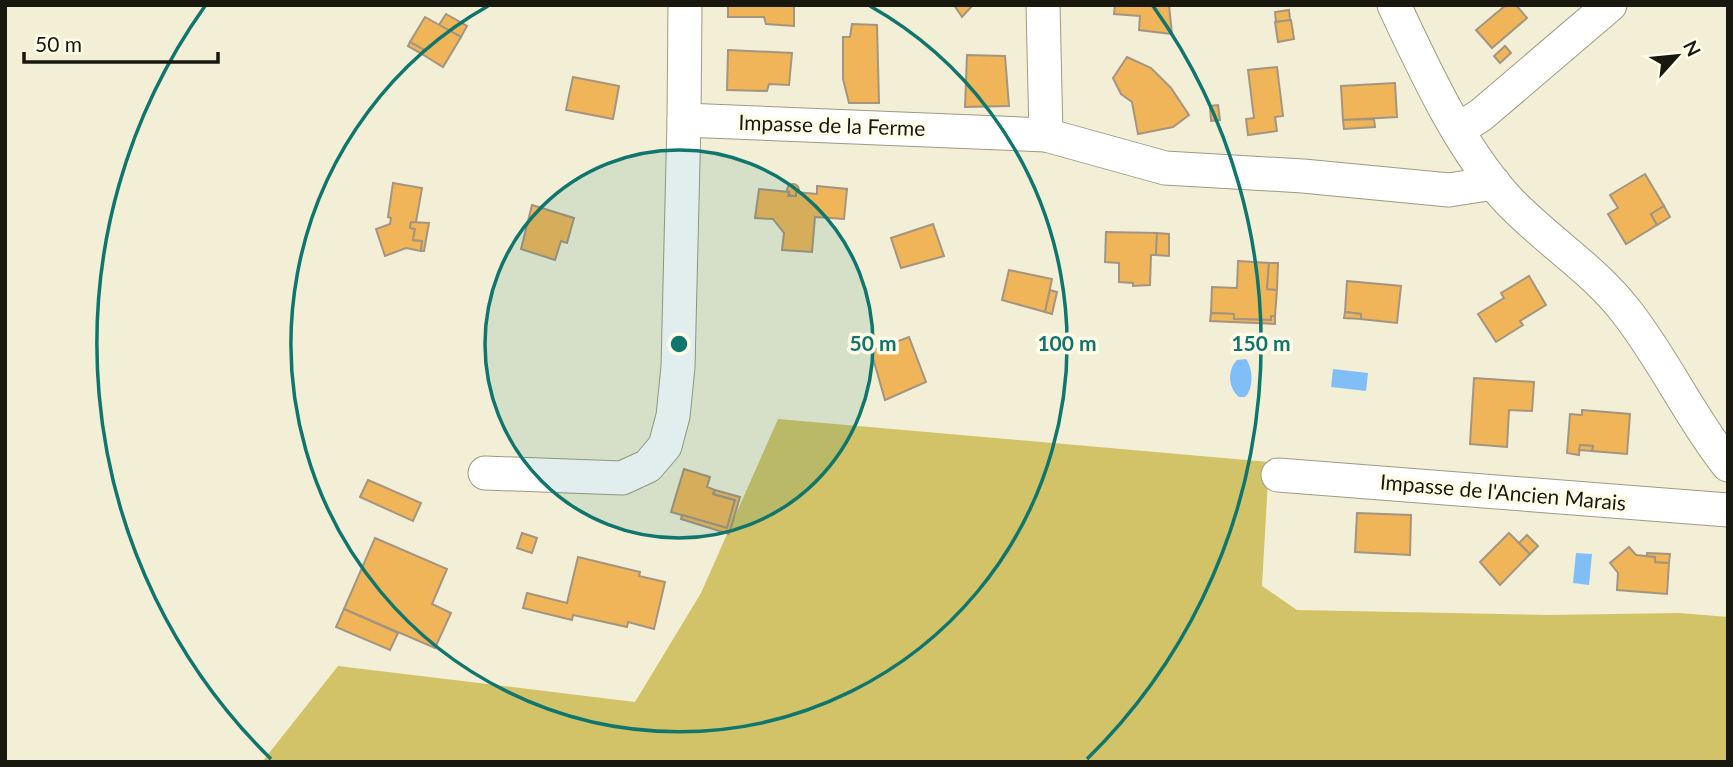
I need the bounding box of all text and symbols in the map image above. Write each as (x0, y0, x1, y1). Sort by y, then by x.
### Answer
scale bar (24, 21, 219, 65)
north arrow (1642, 21, 1712, 91)
text: 50 m (35, 31, 82, 56)
text: N (1679, 36, 1706, 60)
street label: Impasse de la Ferme (738, 109, 926, 140)
text: 50 m (849, 330, 897, 355)
text: 100 m (1037, 330, 1097, 355)
text: 150 m (1231, 330, 1291, 355)
centre of rings (667, 332, 691, 356)
street label: Impasse de l'Ancien Marais (1379, 468, 1627, 515)

